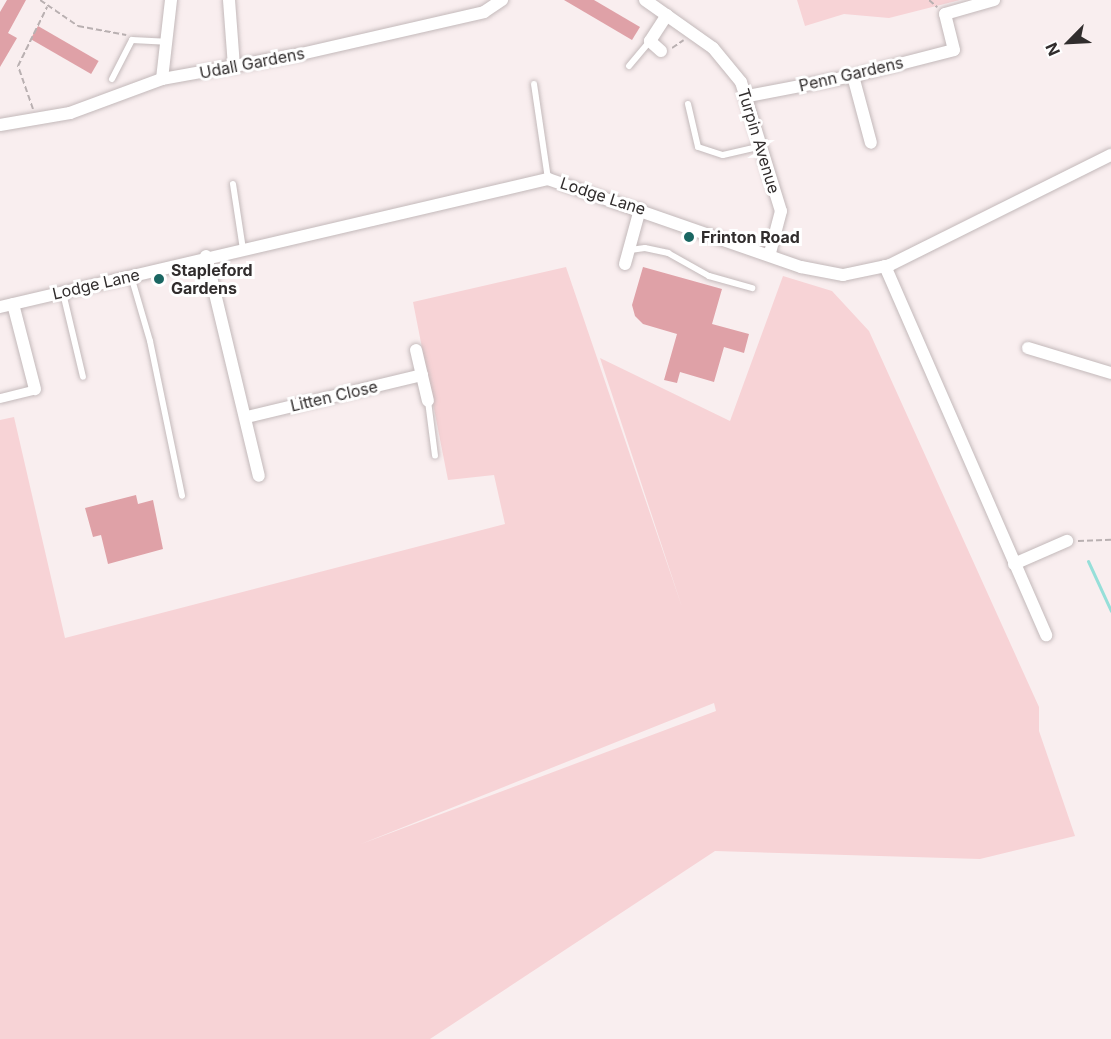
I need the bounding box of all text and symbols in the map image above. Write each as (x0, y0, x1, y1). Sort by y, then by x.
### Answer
north arrow (1039, 12, 1099, 72)
text: N (1041, 40, 1064, 59)
street label: Udall Gardens (198, 43, 306, 83)
street label: Penn Gardens (797, 53, 905, 95)
street label: Turpin Avenue (734, 86, 784, 196)
street label: Lodge Lane (558, 173, 648, 219)
place label: Frinton Road (701, 227, 800, 247)
marker: Frinton Road (682, 230, 696, 244)
place label: Stapleford Gardens (171, 260, 253, 298)
street label: Lodge Lane (51, 265, 141, 303)
marker: Stapleford Gardens (152, 272, 166, 286)
street label: Litten Close (288, 377, 380, 415)

